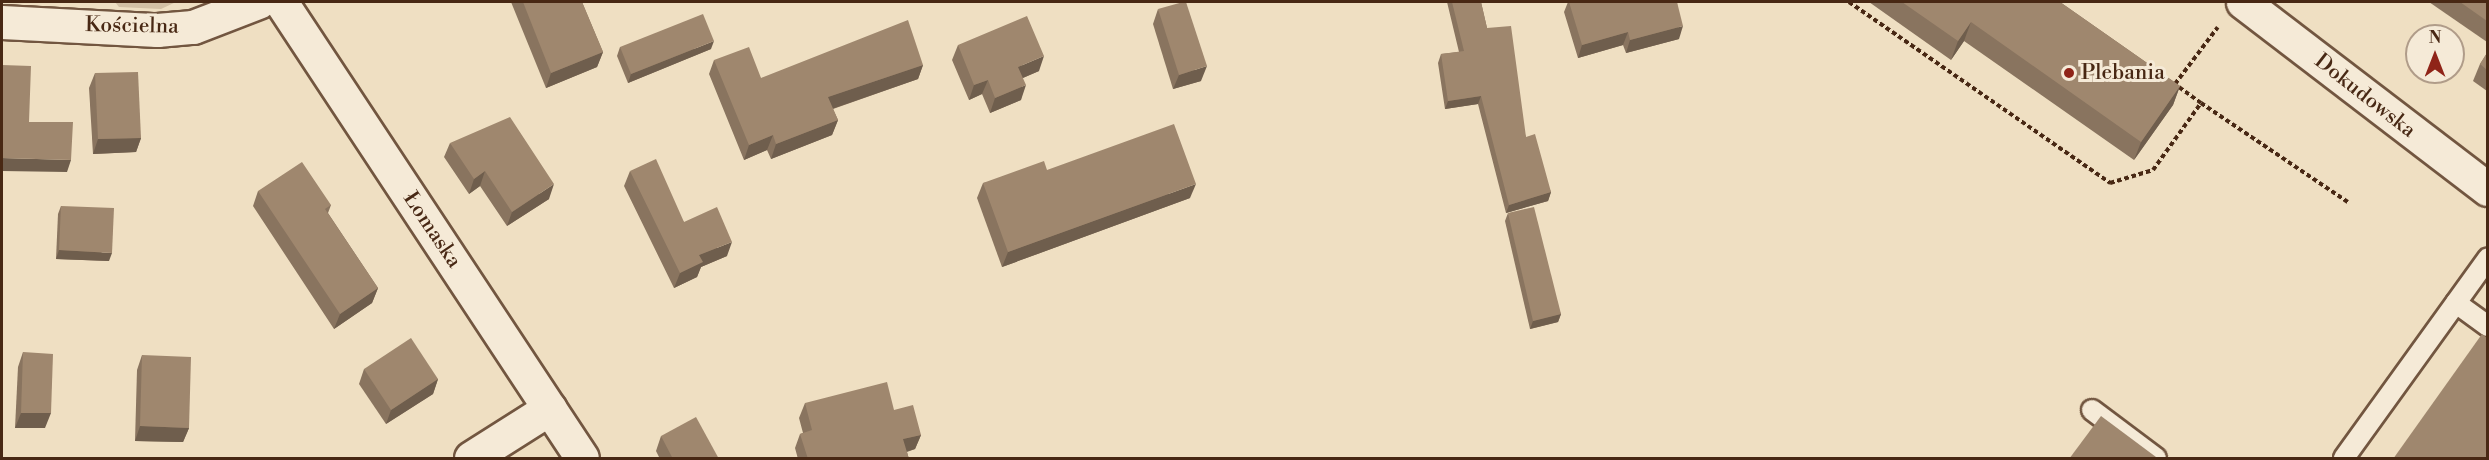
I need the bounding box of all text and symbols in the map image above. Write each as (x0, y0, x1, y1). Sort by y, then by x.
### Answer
street label: Kościelna (85, 13, 179, 39)
north arrow (2405, 24, 2465, 84)
text: N (2429, 28, 2441, 48)
street label: Dokudowska (2309, 49, 2421, 143)
place label: Plebania (2081, 60, 2165, 86)
marker: Plebania (2062, 66, 2076, 80)
street label: Łomaska (397, 187, 467, 273)

